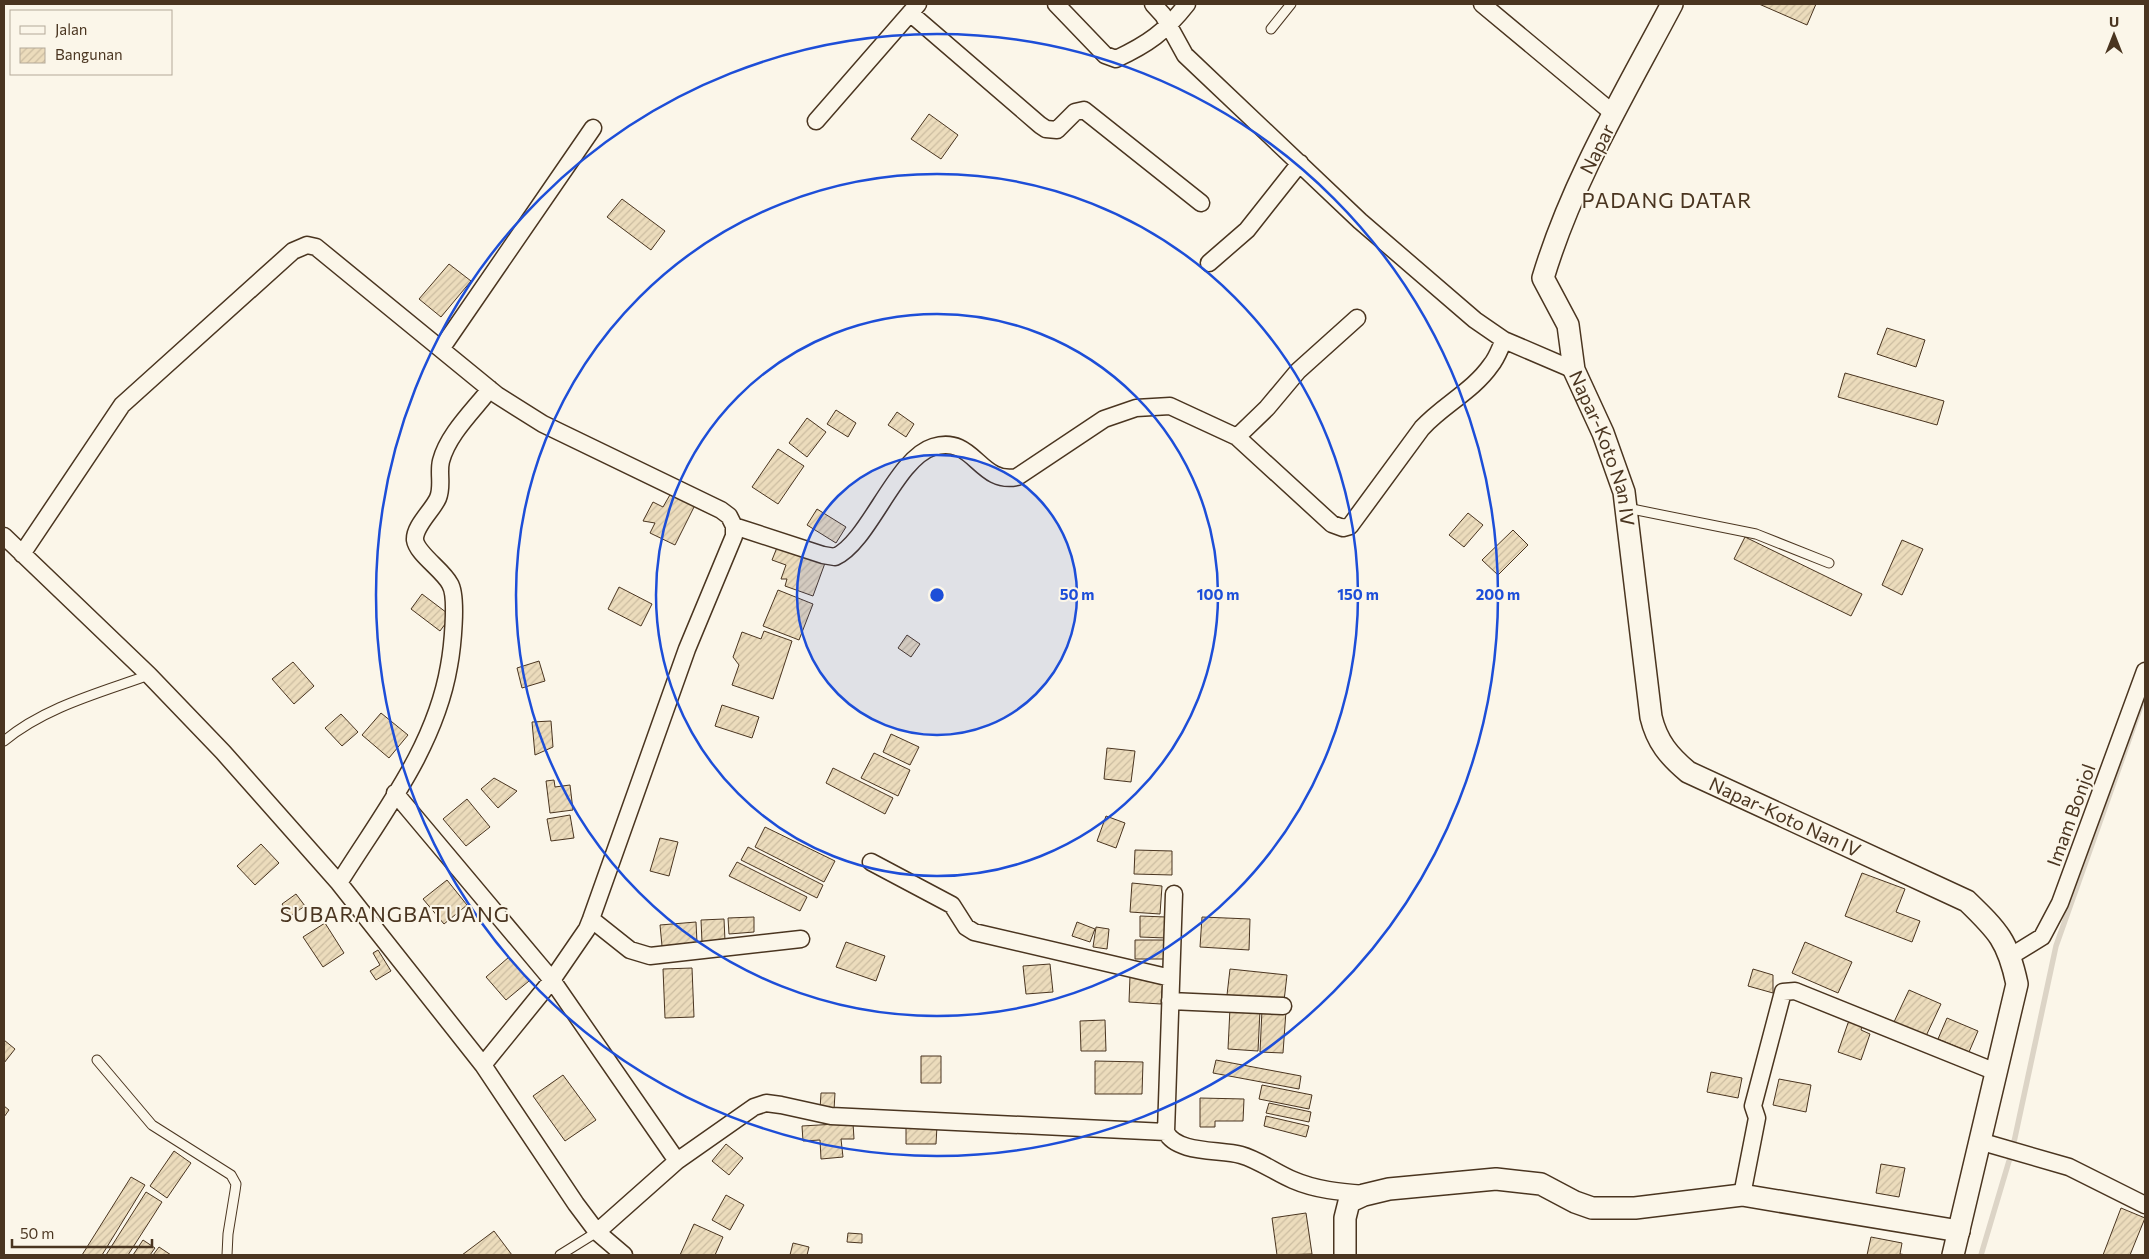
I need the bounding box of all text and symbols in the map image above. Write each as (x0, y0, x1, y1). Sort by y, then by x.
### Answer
legend (10, 10, 172, 75)
north arrow (2089, 10, 2139, 60)
text: U (2109, 13, 2119, 30)
text: Jalan (55, 20, 87, 38)
text: Bangunan (55, 45, 123, 63)
street label: Napar (1574, 120, 1619, 178)
district label: PADANG DATAR (1582, 187, 1752, 212)
street label: Napar-Koto Nan IV (1565, 367, 1640, 527)
text: 50 m (1060, 585, 1094, 603)
text: 100 m (1197, 585, 1239, 603)
text: 150 m (1337, 585, 1379, 603)
text: 200 m (1476, 585, 1520, 603)
centre of rings (928, 586, 946, 604)
street label: Imam Bonjol (2041, 760, 2100, 869)
street label: Napar-Koto Nan IV (1706, 771, 1864, 861)
district label: SUBARANGBATUANG (280, 901, 510, 926)
scale bar (12, 1216, 152, 1248)
text: 50 m (20, 1224, 54, 1242)

